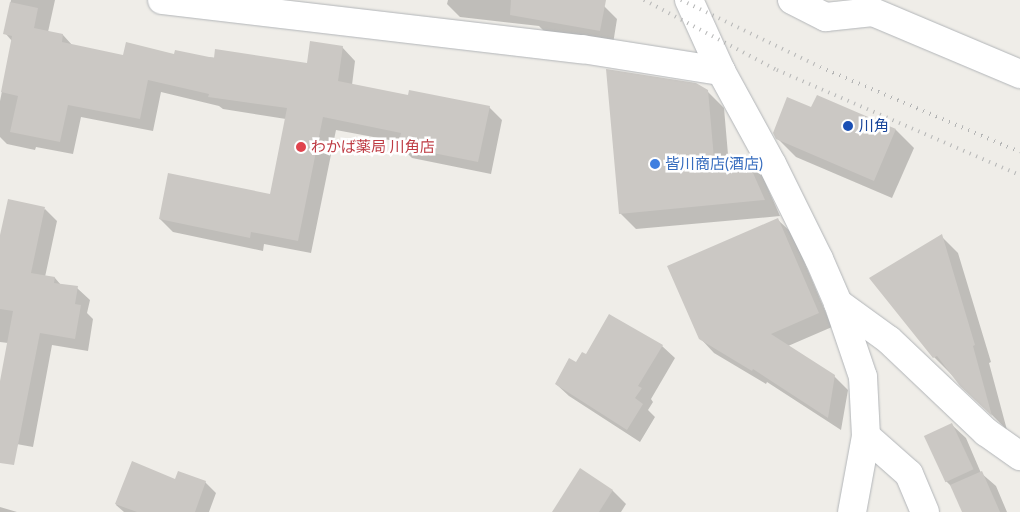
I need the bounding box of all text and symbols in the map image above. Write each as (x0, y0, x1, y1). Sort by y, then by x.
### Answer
place label: 川角 (859, 117, 889, 135)
marker: 川角 (841, 119, 855, 133)
place label: わかば薬局 川角店 (311, 138, 435, 156)
marker: わかば薬局 川角店 (295, 141, 307, 153)
place label: 皆川商店(酒店) (665, 155, 763, 173)
marker: 皆川商店(酒店) (649, 158, 661, 170)

